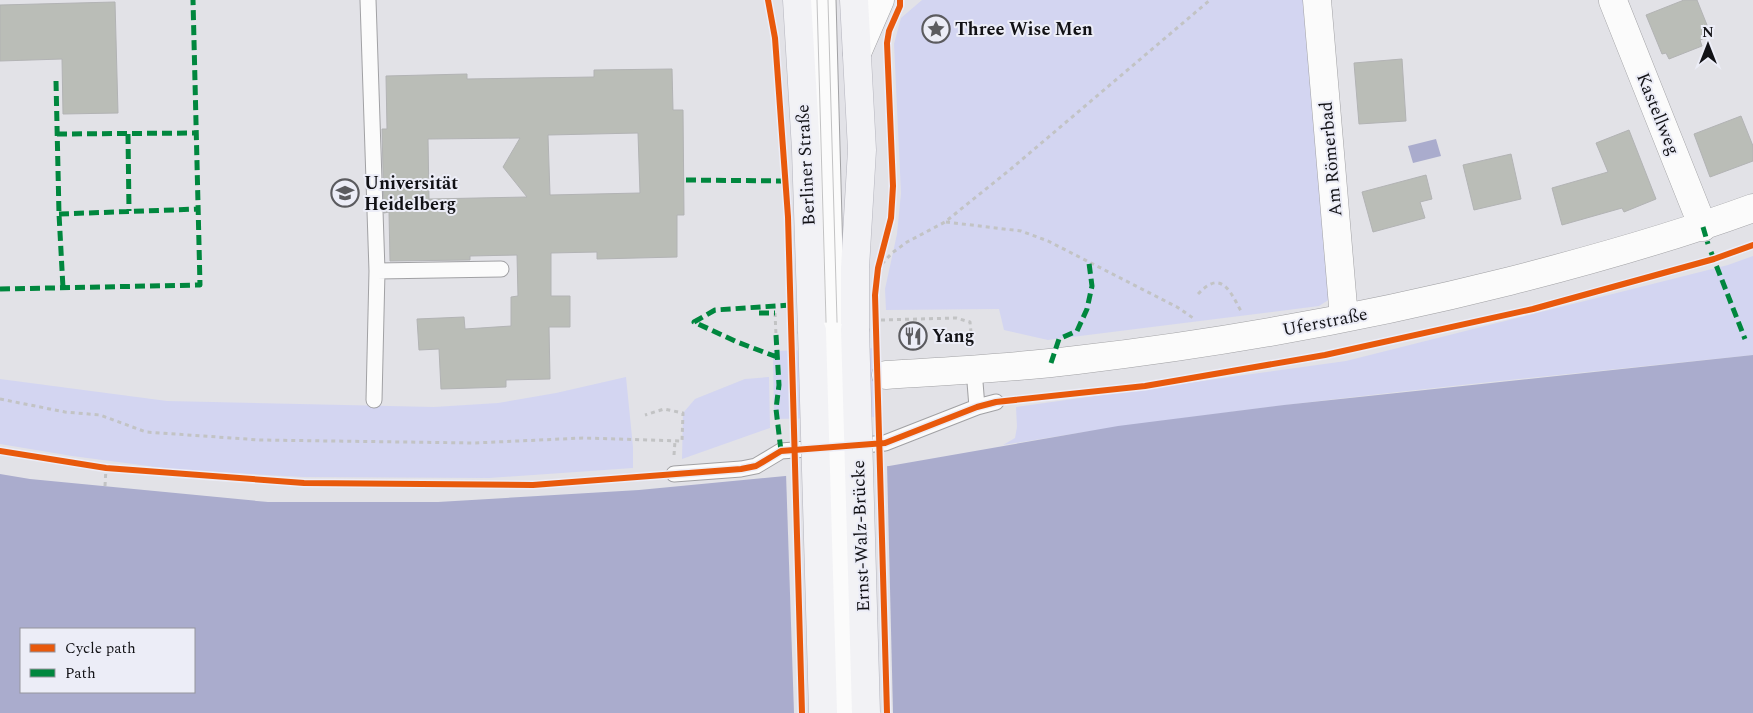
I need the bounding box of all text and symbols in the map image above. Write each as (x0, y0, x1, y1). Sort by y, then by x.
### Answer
place icon: Three Wise Men (921, 14, 951, 44)
place label: Three Wise Men (955, 16, 1093, 43)
north arrow (1683, 20, 1733, 70)
text: N (1702, 22, 1714, 43)
street label: Kastellweg (1629, 69, 1687, 159)
street label: Am Römerbad (1313, 100, 1349, 218)
street label: Berliner Straße (789, 104, 823, 226)
place label: Universität Heidelberg (364, 170, 458, 218)
school or university icon: Universität Heidelberg (330, 178, 360, 208)
street label: Uferstraße (1280, 301, 1370, 343)
restaurant icon: Yang (898, 321, 928, 351)
place label: Yang (932, 323, 974, 350)
street label: Ernst-Walz-Brücke (845, 459, 877, 613)
legend (20, 628, 195, 693)
text: Cycle path (65, 637, 136, 660)
text: Path (65, 662, 96, 685)

